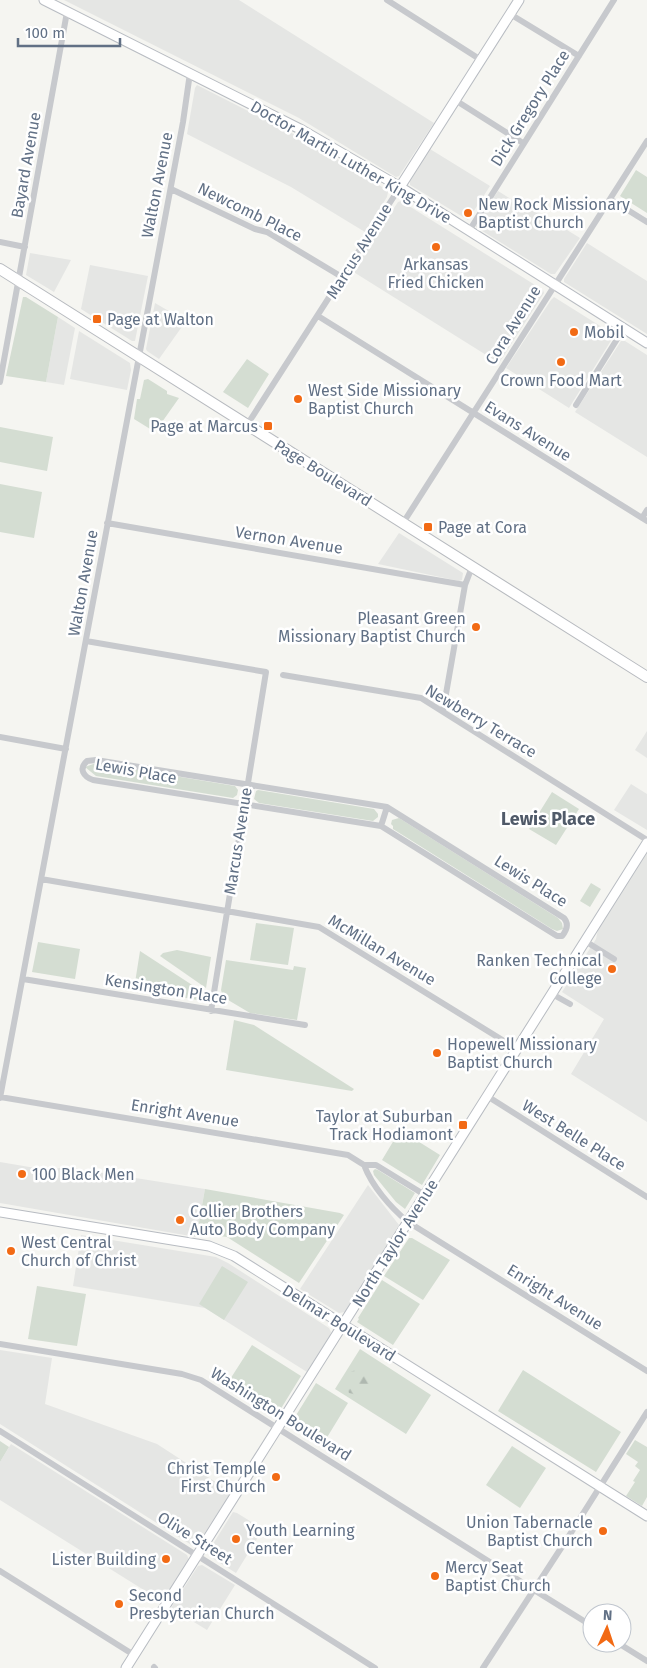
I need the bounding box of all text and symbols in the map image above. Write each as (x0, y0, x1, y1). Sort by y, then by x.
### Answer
scale bar (18, 15, 120, 47)
text: 100 m (25, 24, 65, 42)
street label: Dick Gregory Place (487, 46, 573, 170)
street label: Doctor Martin Luther King Drive (247, 97, 455, 227)
street label: Bayard Avenue (7, 111, 45, 219)
street label: Walton Avenue (137, 130, 177, 240)
street label: Newcomb Place (195, 179, 305, 245)
place label: New Rock Missionary Baptist Church (478, 195, 630, 232)
street label: Marcus Avenue (322, 200, 396, 302)
marker: New Rock Missionary Baptist Church (462, 207, 474, 219)
marker: Arkansas Fried Chicken (430, 241, 442, 253)
place label: Arkansas Fried Chicken (388, 255, 485, 292)
street label: Cora Avenue (481, 282, 545, 368)
place label: Page at Walton (107, 310, 214, 329)
marker: Page at Walton (91, 313, 103, 325)
place label: Mobil (584, 323, 625, 342)
marker: Mobil (568, 326, 580, 338)
marker: Crown Food Mart (555, 356, 567, 368)
place label: Crown Food Mart (500, 371, 622, 390)
place label: West Side Missionary Baptist Church (308, 381, 461, 418)
marker: West Side Missionary Baptist Church (292, 393, 304, 405)
street label: Evans Avenue (481, 397, 575, 465)
place label: Page at Marcus (150, 417, 258, 436)
marker: Page at Marcus (262, 420, 274, 432)
street label: Page Boulevard (271, 435, 375, 511)
place label: Page at Cora (438, 518, 527, 537)
marker: Page at Cora (422, 521, 434, 533)
street label: Vernon Avenue (234, 522, 344, 558)
street label: Walton Avenue (64, 528, 102, 638)
place label: Pleasant Green Missionary Baptist Church (278, 609, 466, 646)
marker: Pleasant Green Missionary Baptist Church (470, 621, 482, 633)
street label: Newberry Terrace (422, 680, 540, 762)
street label: Lewis Place (94, 754, 178, 788)
street label: Marcus Avenue (220, 786, 256, 896)
district label: Lewis Place (501, 808, 595, 830)
street label: Lewis Place (491, 851, 571, 911)
street label: McMillan Avenue (325, 910, 439, 990)
place label: Ranken Technical College (476, 951, 602, 988)
marker: Ranken Technical College (606, 963, 618, 975)
street label: Kensington Place (103, 970, 229, 1008)
place label: Hopewell Missionary Baptist Church (447, 1035, 597, 1072)
marker: Hopewell Missionary Baptist Church (431, 1047, 443, 1059)
street label: Enright Avenue (130, 1095, 240, 1131)
street label: West Belle Place (519, 1096, 629, 1174)
place label: Taylor at Suburban Track Hodiamont (316, 1107, 453, 1144)
marker: Taylor at Suburban Track Hodiamont (457, 1119, 469, 1131)
place label: 100 Black Men (32, 1165, 135, 1184)
marker: 100 Black Men (16, 1168, 28, 1180)
street label: North Taylor Avenue (348, 1176, 442, 1310)
place label: Collier Brothers Auto Body Company (190, 1202, 335, 1239)
marker: Collier Brothers Auto Body Company (174, 1214, 186, 1226)
place label: West Central Church of Christ (21, 1233, 137, 1270)
marker: West Central Church of Christ (5, 1245, 17, 1257)
street label: Enright Avenue (504, 1260, 606, 1334)
street label: Delmar Boulevard (279, 1281, 399, 1365)
street label: Washington Boulevard (207, 1363, 355, 1465)
place label: Christ Temple First Church (167, 1459, 266, 1496)
marker: Christ Temple First Church (270, 1471, 282, 1483)
street label: Olive Street (154, 1508, 236, 1569)
place label: Union Tabernacle Baptist Church (466, 1513, 593, 1550)
place label: Youth Learning Center (246, 1521, 355, 1558)
marker: Union Tabernacle Baptist Church (597, 1525, 609, 1537)
marker: Youth Learning Center (230, 1533, 242, 1545)
place label: Lister Building (51, 1550, 157, 1569)
marker: Lister Building (160, 1553, 172, 1565)
place label: Mercy Seat Baptist Church (445, 1558, 551, 1595)
marker: Mercy Seat Baptist Church (429, 1570, 441, 1582)
place label: Second Presbyterian Church (129, 1586, 275, 1623)
marker: Second Presbyterian Church (113, 1598, 125, 1610)
north arrow (582, 1603, 632, 1653)
text: N (603, 1607, 613, 1624)

